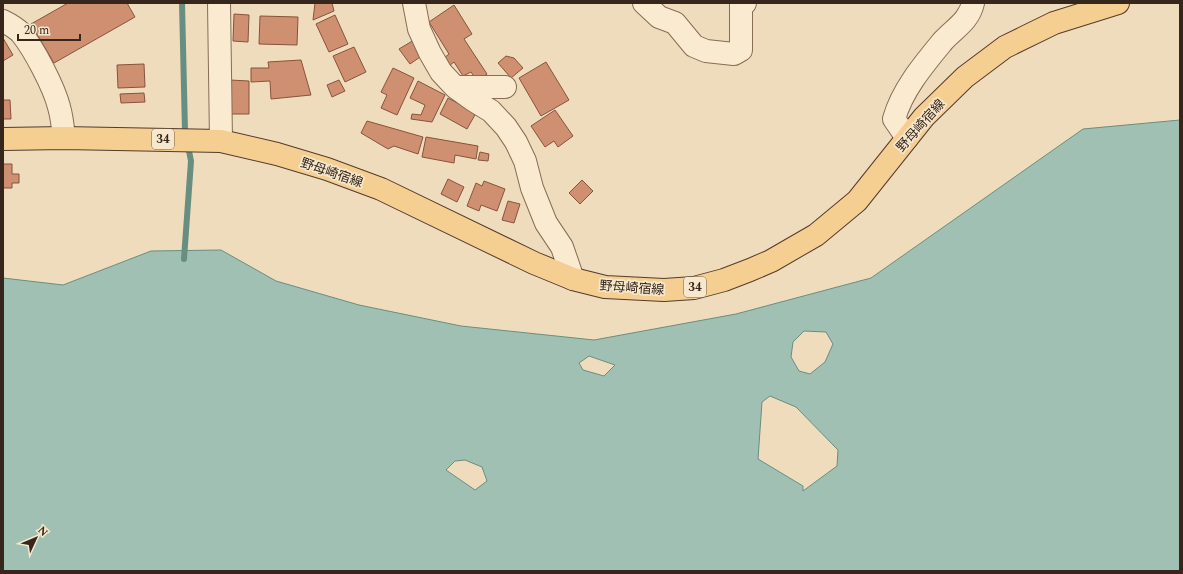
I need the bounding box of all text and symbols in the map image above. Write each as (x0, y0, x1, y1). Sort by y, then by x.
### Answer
scale bar (18, 16, 80, 42)
text: 20 m (24, 21, 49, 40)
street label: 野母崎宿線 (892, 95, 950, 157)
road number: 34 (152, 129, 174, 149)
street label: 野母崎宿線 (298, 153, 366, 193)
street label: 野母崎宿線 (599, 276, 665, 300)
road number: 34 (684, 277, 706, 297)
north arrow (16, 518, 56, 558)
text: N (34, 522, 52, 541)

